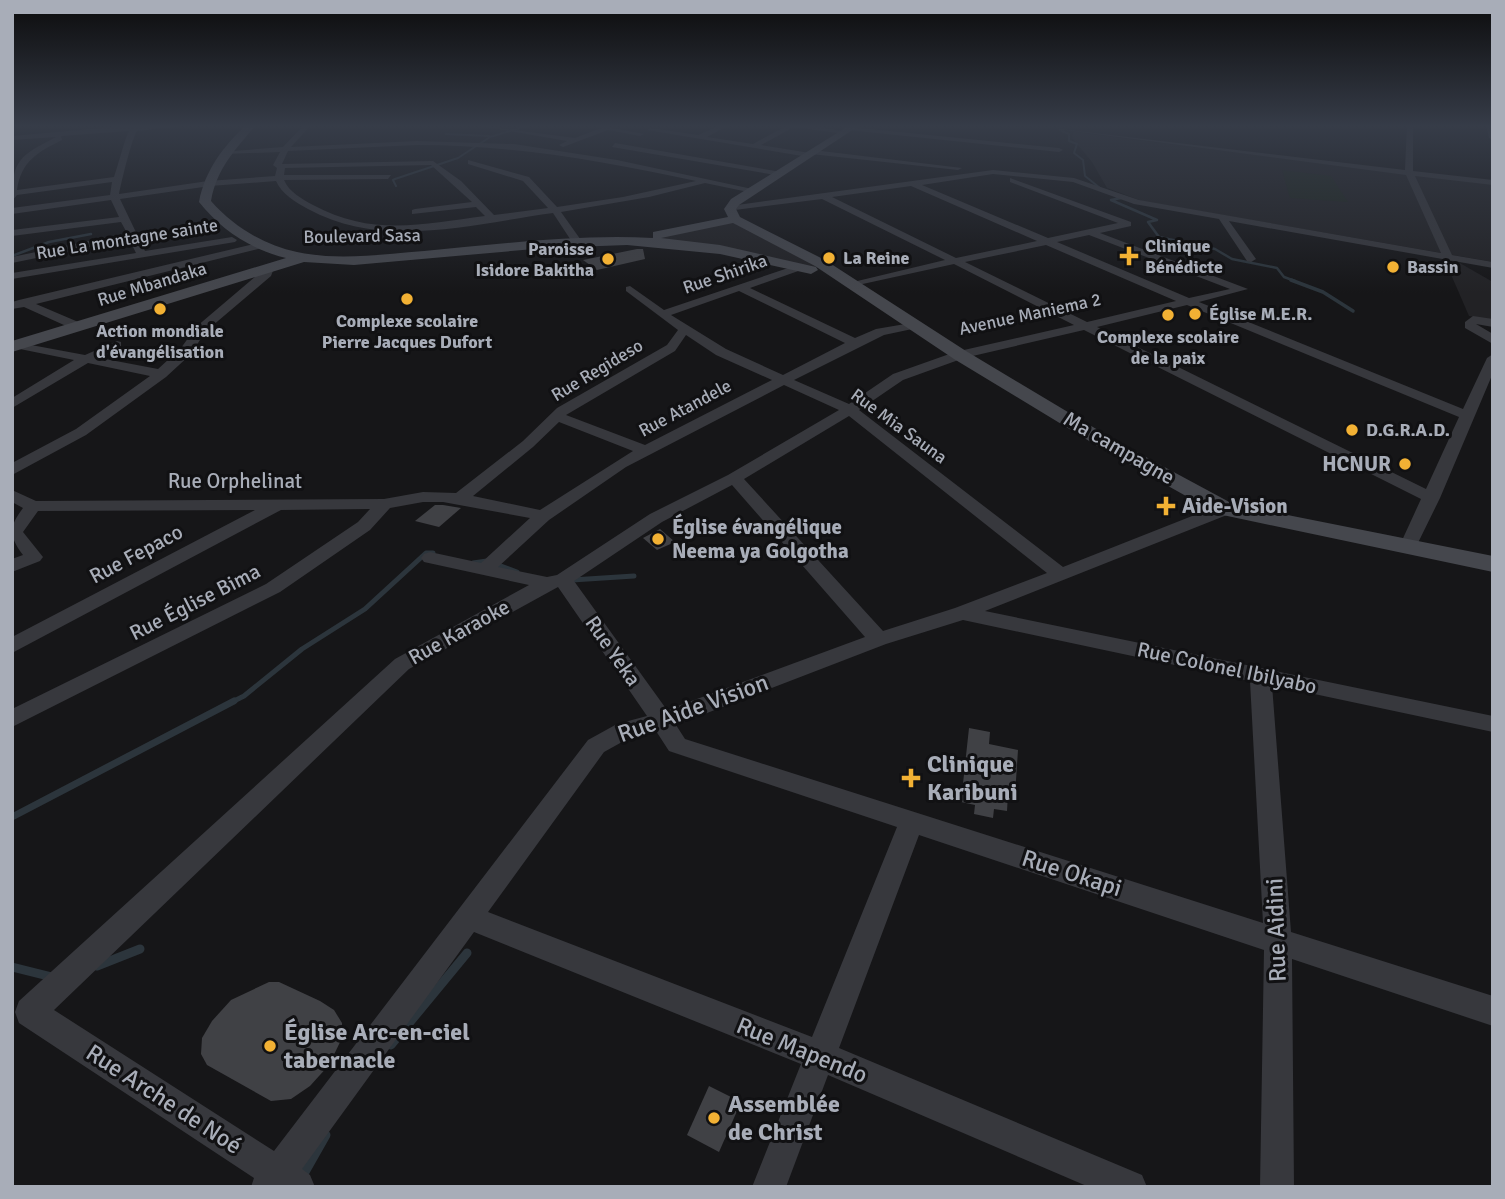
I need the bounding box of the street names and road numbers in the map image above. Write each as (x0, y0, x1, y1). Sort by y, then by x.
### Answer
street label: Rue La montagne sainte (35, 214, 219, 264)
street label: Boulevard Sasa (303, 224, 421, 248)
street label: Rue Shirika (680, 249, 770, 299)
street label: Rue Mbandaka (95, 257, 209, 311)
street label: Avenue Maniema 2 (957, 288, 1103, 340)
street label: Rue Regideso (547, 334, 647, 406)
street label: Rue Atandele (635, 374, 735, 442)
street label: Rue Mia Sauna (847, 384, 951, 468)
street label: Ma campagne (1059, 406, 1179, 490)
street label: Rue Orphelinat (168, 468, 302, 494)
street label: Rue Fepaco (85, 519, 187, 589)
street label: Rue Église Bima (125, 558, 265, 646)
street label: Rue Karaoke (404, 594, 514, 670)
street label: Rue Yeka (579, 611, 647, 691)
street label: Rue Colonel Ibilyabo (1135, 636, 1319, 700)
street label: Rue Aide Vision (613, 667, 773, 749)
street label: Rue Okapi (1018, 843, 1126, 903)
street label: Rue Aidini (1259, 877, 1293, 983)
street label: Rue Mapendo (732, 1010, 872, 1090)
street label: Rue Arche de Noé (80, 1037, 248, 1161)

